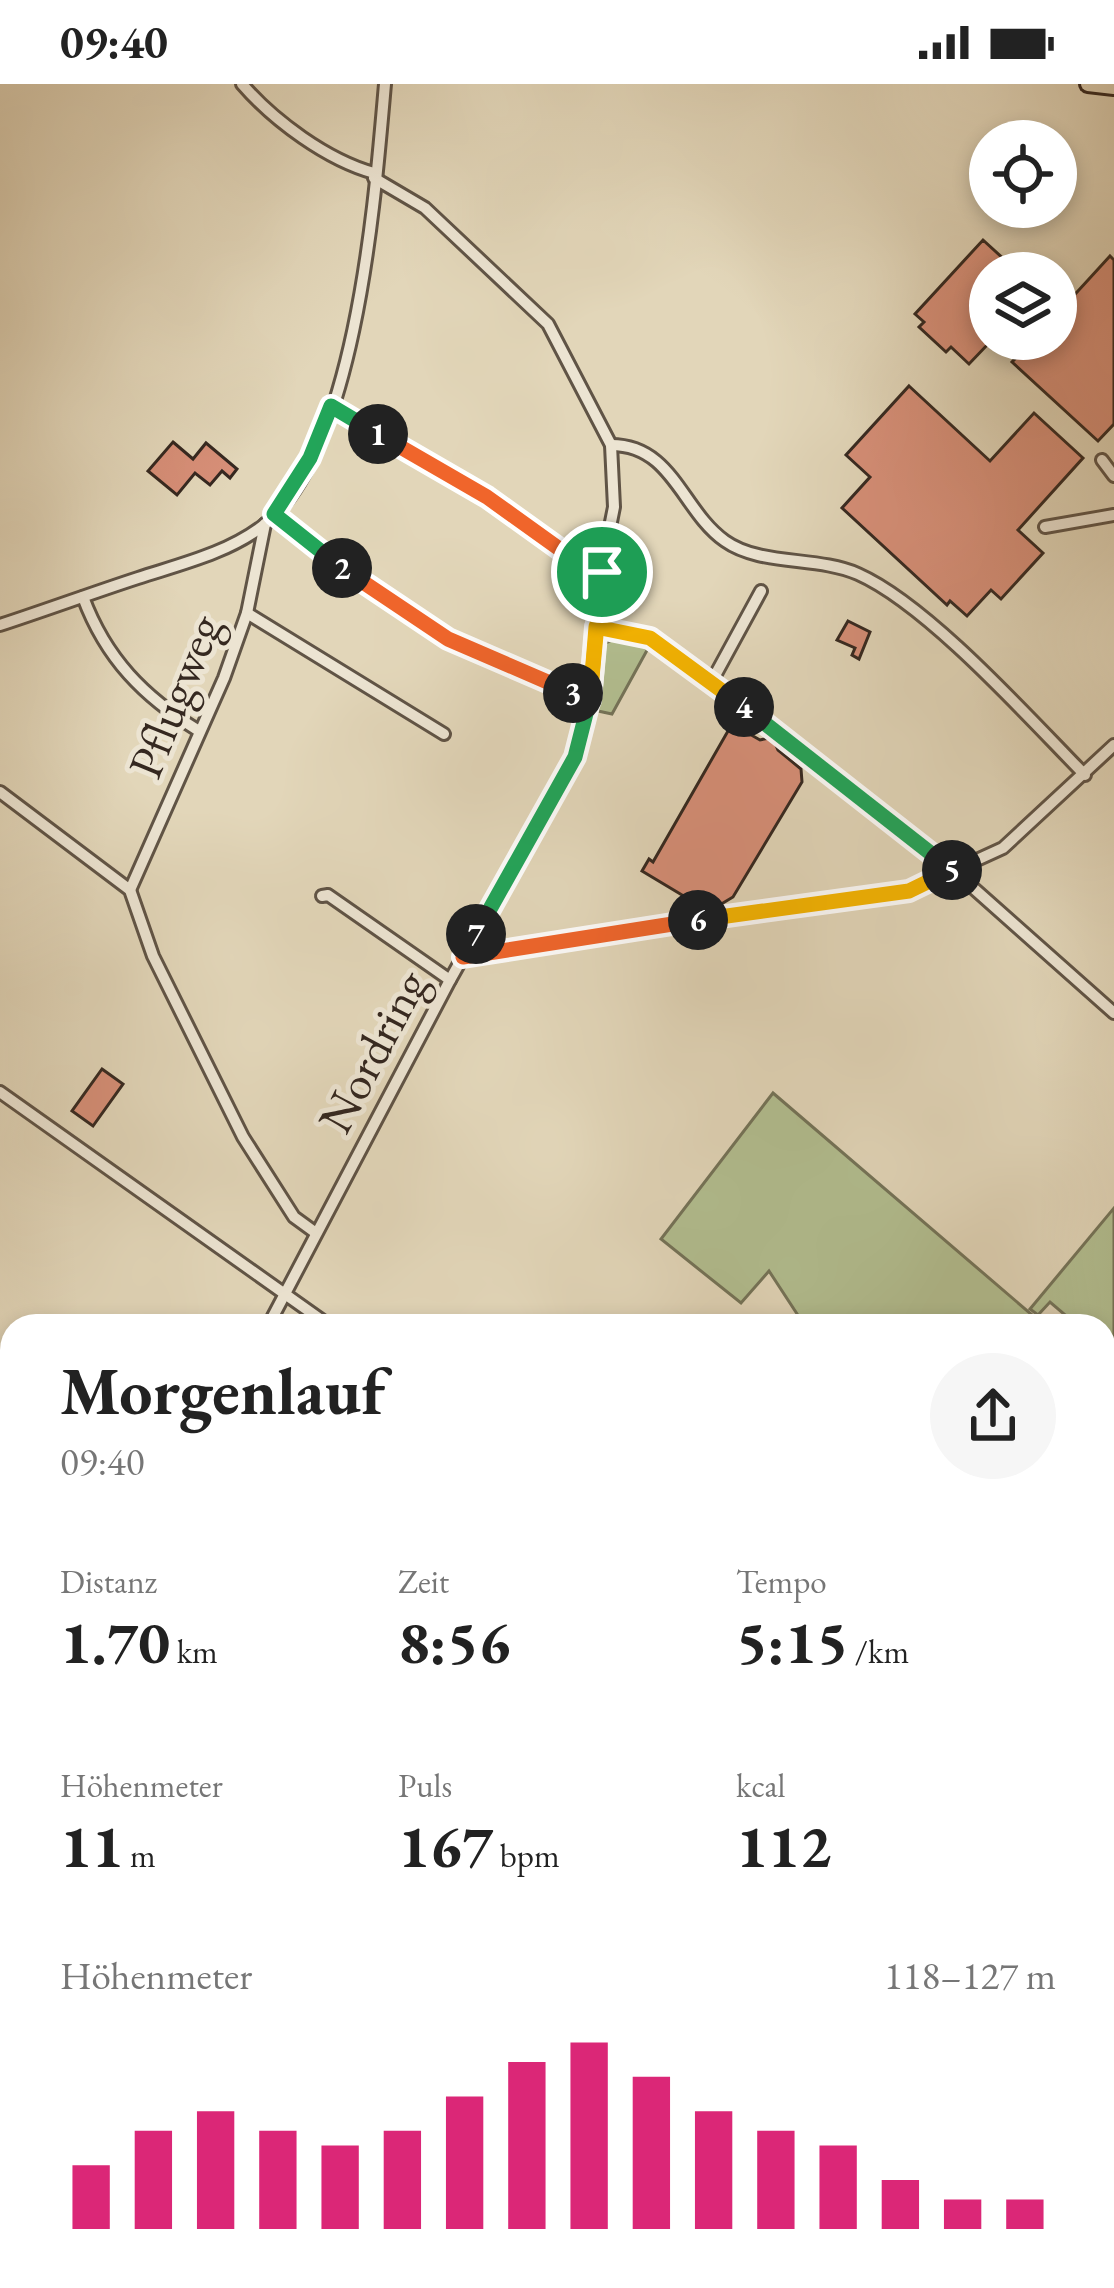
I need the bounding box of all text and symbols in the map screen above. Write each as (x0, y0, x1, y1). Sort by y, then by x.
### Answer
text: 09:40 (60, 13, 168, 71)
map controls (969, 120, 1077, 360)
button: locate (969, 120, 1077, 228)
button: layers (969, 252, 1077, 360)
pin: 1 (348, 404, 408, 464)
text: 1 (369, 412, 387, 455)
pin (551, 521, 653, 623)
pin: 2 (312, 538, 372, 598)
icon: arrive (569, 539, 635, 605)
text: 2 (333, 546, 351, 589)
street label: Pflugweg (113, 604, 235, 787)
pin: 3 (543, 663, 603, 723)
text: 3 (564, 671, 582, 714)
pin: 4 (714, 677, 774, 737)
text: 4 (735, 685, 753, 728)
pin: 5 (922, 840, 982, 900)
text: 5 (943, 848, 961, 891)
pin: 6 (668, 890, 728, 950)
text: 6 (689, 898, 707, 941)
pin: 7 (446, 904, 506, 964)
text: 7 (467, 912, 485, 955)
street label: Nordring (303, 958, 441, 1143)
text: Morgenlauf (60, 1348, 385, 1434)
button: share (930, 1353, 1056, 1479)
text: 09:40 (60, 1436, 145, 1487)
text: Distanz (60, 1560, 157, 1603)
text: Zeit (398, 1560, 449, 1603)
text: Tempo (736, 1560, 827, 1603)
text: 1.70 (60, 1603, 170, 1681)
text: 8:56 (398, 1603, 510, 1681)
text: 5:15 (736, 1603, 848, 1681)
text: km (170, 1630, 218, 1673)
text: /km (848, 1630, 909, 1673)
text: Höhenmeter (60, 1764, 223, 1807)
text: Puls (398, 1764, 452, 1807)
text: kcal (736, 1764, 786, 1807)
text: 11 (60, 1807, 123, 1885)
text: 167 (398, 1807, 493, 1885)
text: 112 (736, 1807, 831, 1885)
text: m (123, 1834, 156, 1877)
text: bpm (493, 1834, 560, 1877)
text: Höhenmeter (60, 1950, 252, 2001)
text: 118–127 m (884, 1950, 1056, 2001)

